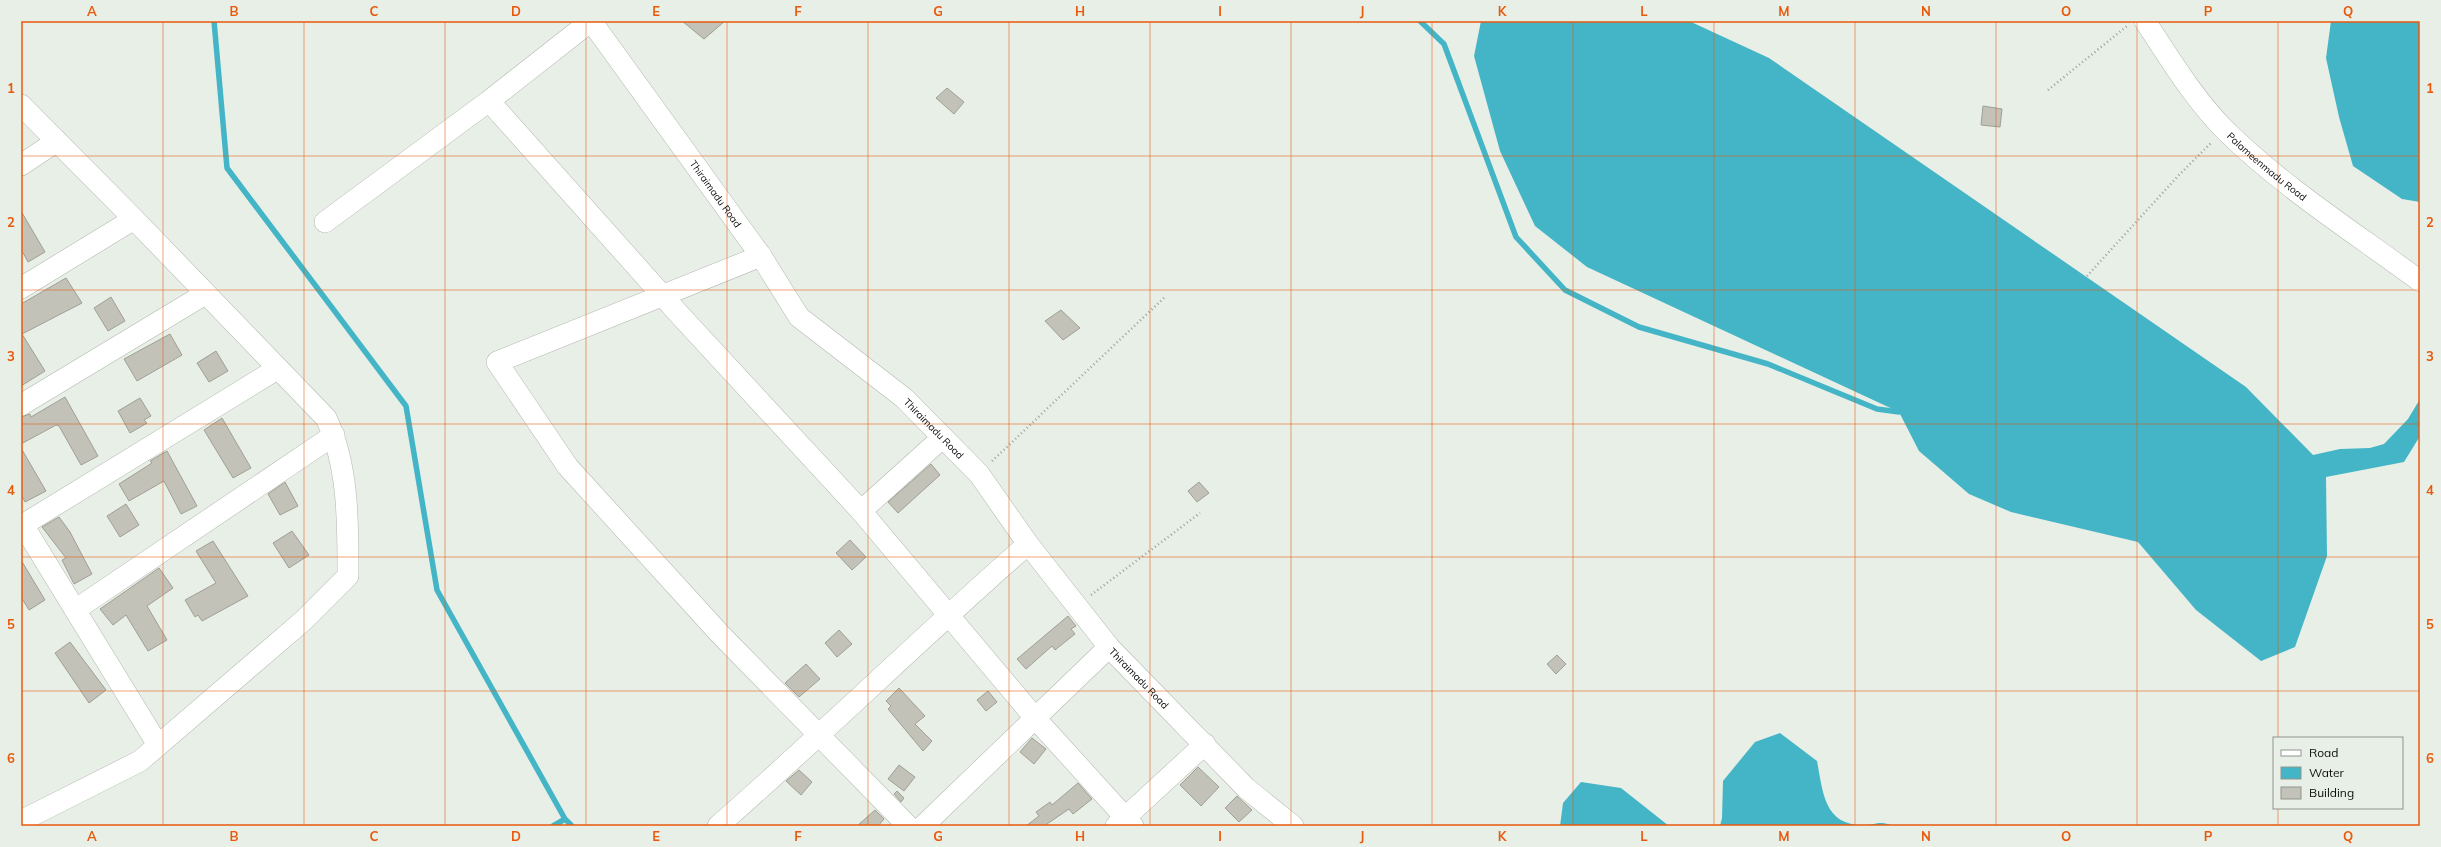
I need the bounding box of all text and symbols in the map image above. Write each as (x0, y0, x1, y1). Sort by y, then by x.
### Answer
text: A (87, 3, 97, 19)
text: B (230, 3, 239, 19)
text: C (370, 3, 379, 19)
text: D (511, 3, 521, 19)
text: E (652, 3, 660, 19)
text: F (794, 3, 802, 19)
text: G (933, 3, 943, 19)
text: H (1075, 3, 1085, 19)
text: I (1218, 3, 1222, 19)
text: J (1360, 3, 1364, 19)
text: K (1498, 3, 1508, 19)
text: L (1640, 3, 1648, 19)
text: M (1778, 3, 1790, 19)
text: N (1921, 3, 1931, 19)
text: O (2061, 3, 2071, 19)
text: P (2204, 3, 2213, 19)
text: Q (2343, 3, 2353, 19)
text: 1 (7, 80, 15, 96)
text: 1 (2426, 80, 2434, 96)
street label: Palameenmadu Road (2224, 129, 2309, 203)
street label: Thiraimadu Road (687, 157, 745, 230)
text: 2 (7, 214, 15, 230)
text: 2 (2426, 214, 2434, 230)
text: 3 (7, 348, 15, 364)
text: 3 (2426, 348, 2434, 364)
street label: Thiraimadu Road (901, 395, 967, 461)
text: 4 (7, 482, 15, 498)
text: 4 (2426, 482, 2434, 498)
text: 5 (7, 616, 15, 632)
text: 5 (2426, 616, 2434, 632)
street label: Thiraimadu Road (1107, 645, 1172, 711)
legend (2273, 737, 2403, 809)
text: Road (2309, 745, 2338, 760)
text: 6 (7, 750, 15, 766)
text: 6 (2426, 750, 2434, 766)
text: Water (2309, 765, 2345, 780)
text: Building (2309, 785, 2354, 800)
text: A (87, 828, 97, 844)
text: B (230, 828, 239, 844)
text: C (370, 828, 379, 844)
text: D (511, 828, 521, 844)
text: E (652, 828, 660, 844)
text: F (794, 828, 802, 844)
text: G (933, 828, 943, 844)
text: H (1075, 828, 1085, 844)
text: I (1218, 828, 1222, 844)
text: J (1360, 828, 1364, 844)
text: K (1498, 828, 1508, 844)
text: L (1640, 828, 1648, 844)
text: M (1778, 828, 1790, 844)
text: N (1921, 828, 1931, 844)
text: O (2061, 828, 2071, 844)
text: P (2204, 828, 2213, 844)
text: Q (2343, 828, 2353, 844)

